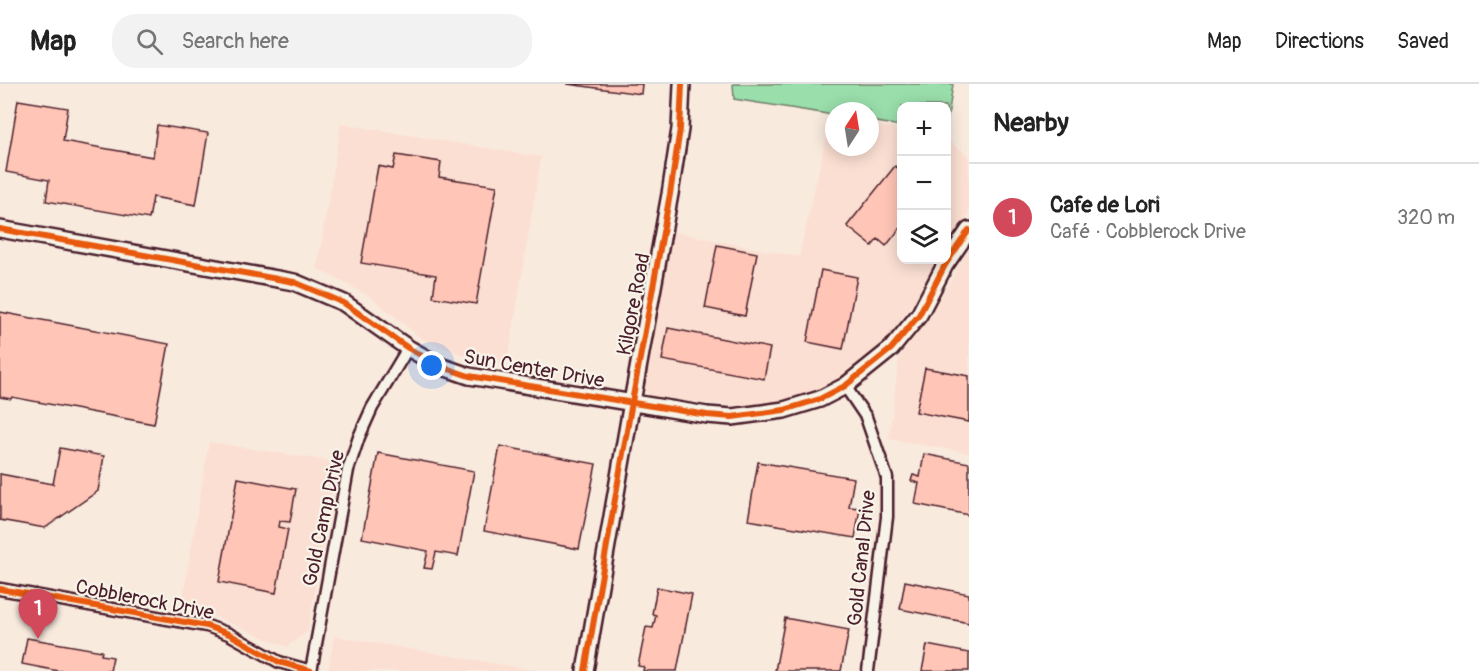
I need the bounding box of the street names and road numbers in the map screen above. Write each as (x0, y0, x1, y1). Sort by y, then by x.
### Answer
street label: Kilgore Road (611, 251, 656, 357)
street label: Sun Center Drive (462, 344, 606, 393)
street label: Gold Camp Drive (297, 447, 350, 589)
street label: Gold Canal Drive (842, 489, 881, 627)
street label: Cobblerock Drive (74, 574, 216, 625)

